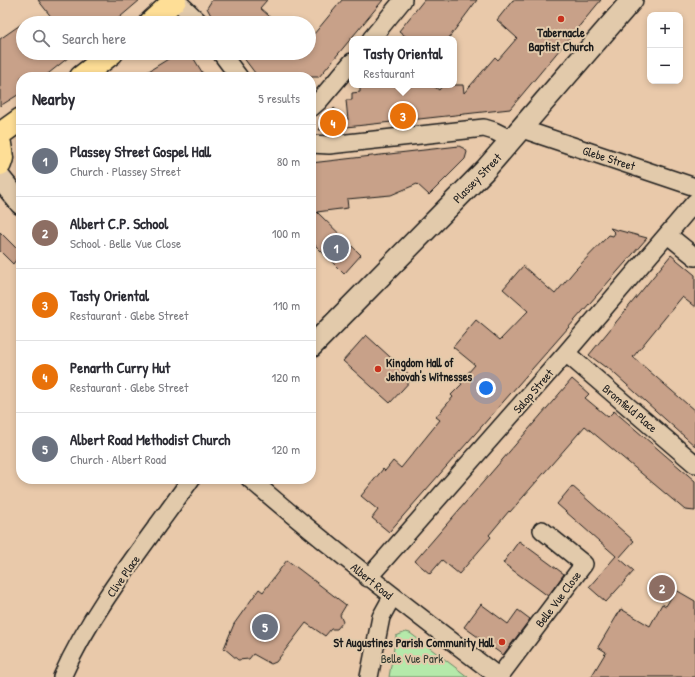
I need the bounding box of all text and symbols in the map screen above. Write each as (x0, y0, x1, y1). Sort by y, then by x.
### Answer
map controls (647, 12, 683, 84)
button: + (647, 12, 683, 48)
marker: Tabernacle Baptist Church (556, 14, 566, 24)
search box (16, 16, 316, 60)
place label: Tabernacle Baptist Church (529, 24, 594, 56)
icon: search (30, 27, 52, 49)
text: Search here (62, 28, 126, 49)
popup (349, 36, 457, 88)
text: Tasty Oriental (364, 43, 442, 64)
button: − (647, 48, 683, 84)
text: Restaurant (364, 64, 415, 82)
text: Nearby (32, 87, 75, 110)
text: 5 results (258, 89, 300, 107)
pin: 3 (390, 101, 416, 131)
pin: 4 (320, 108, 346, 138)
text: Plassey Street Gospel Hall (70, 141, 211, 162)
street label: Glebe Street (581, 142, 638, 175)
street label: Plassey Street (449, 149, 506, 207)
text: 1 (43, 152, 47, 170)
text: 80 m (277, 152, 300, 170)
text: Church · Plassey Street (70, 162, 181, 180)
text: Albert C.P. School (70, 213, 168, 234)
text: 2 (42, 224, 48, 242)
text: 100 m (272, 224, 300, 242)
pin: 1 (323, 233, 349, 263)
text: School · Belle Vue Close (70, 234, 181, 252)
text: Tasty Oriental (70, 285, 149, 306)
text: 3 (42, 296, 48, 314)
text: 110 m (273, 296, 300, 314)
text: Restaurant · Glebe Street (70, 306, 189, 324)
place label: Kingdom Hall of Jehovah's Witnesses (386, 354, 472, 385)
text: Penarth Curry Hut (70, 357, 170, 378)
marker: Kingdom Hall of Jehovah's Witnesses (373, 364, 383, 374)
street label: Salop Street (509, 364, 558, 417)
text: 4 (43, 368, 47, 386)
text: 120 m (272, 368, 300, 386)
text: Restaurant · Glebe Street (70, 378, 189, 396)
your location (476, 378, 496, 398)
street label: Bromfield Place (599, 380, 661, 436)
text: Albert Road Methodist Church (70, 429, 230, 450)
text: 5 (42, 440, 48, 458)
text: 120 m (272, 440, 300, 458)
text: Church · Albert Road (70, 450, 166, 468)
street label: Clive Place (102, 551, 144, 600)
street label: Albert Road (347, 559, 397, 604)
street label: Belle Vue Close (531, 567, 585, 631)
pin: 2 (649, 573, 675, 603)
pin: 5 (252, 612, 278, 642)
place label: St Augustines Parish Community Hall (333, 634, 495, 652)
marker: St Augustines Parish Community Hall (497, 637, 507, 647)
park label: Belle Vue Park (381, 650, 443, 667)

